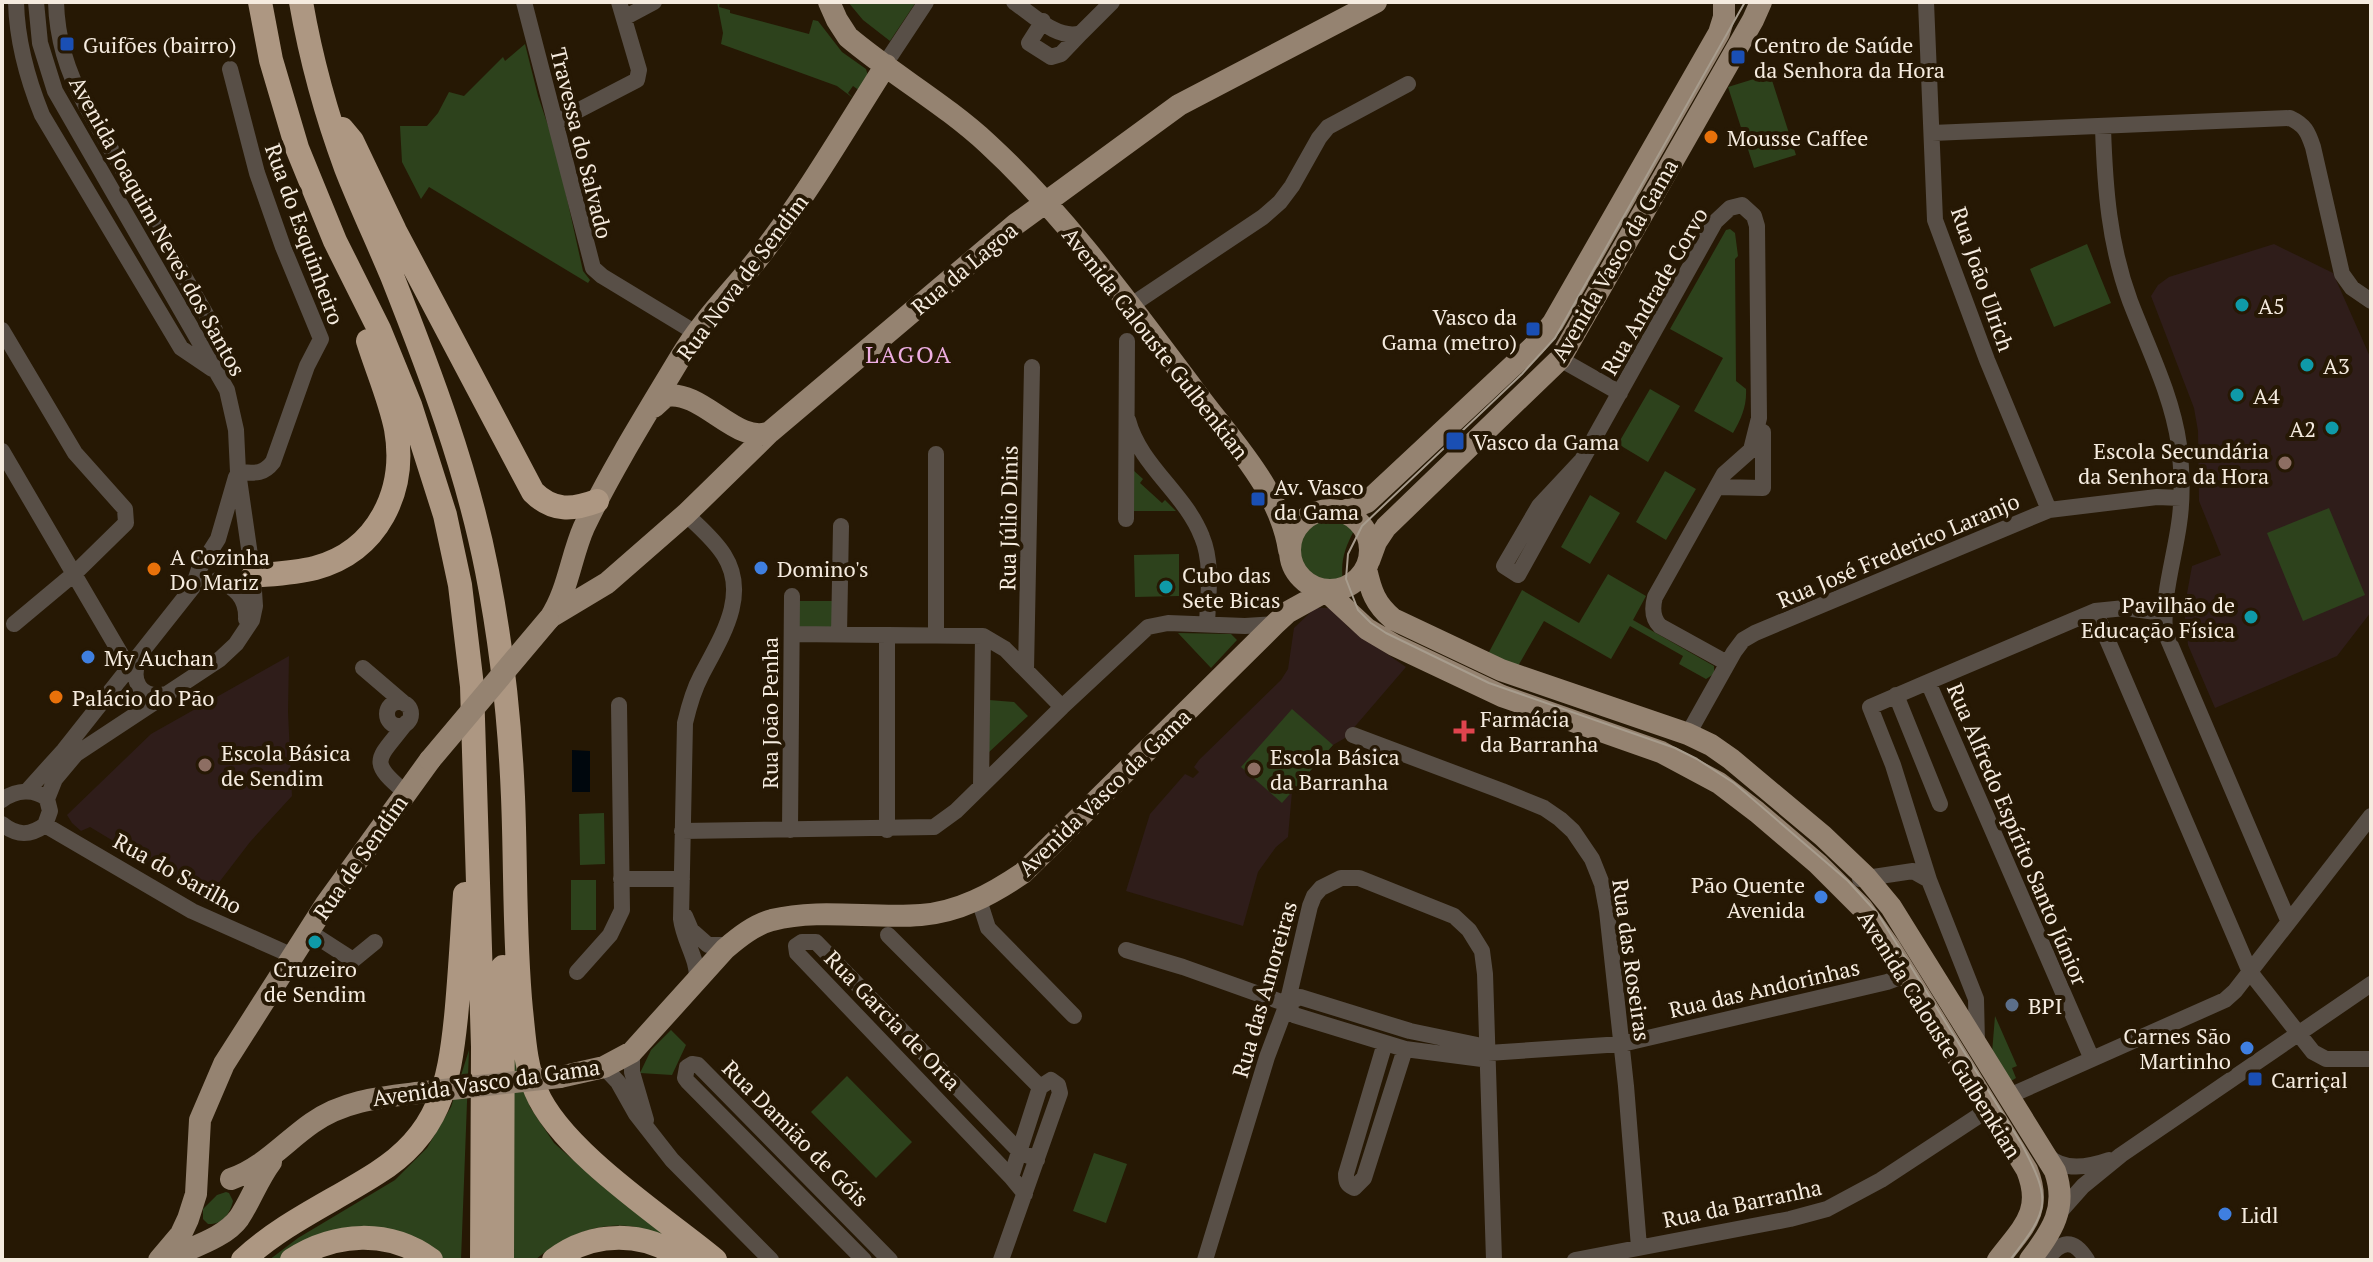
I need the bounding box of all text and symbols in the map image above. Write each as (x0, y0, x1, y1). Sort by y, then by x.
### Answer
place label: Guifões (bairro) (83, 30, 237, 59)
place label: Centro de Saúde da Senhora da Hora (1754, 30, 1945, 84)
marker: Guifões (bairro) (58, 35, 76, 53)
street label: Travessa do Salvado (544, 45, 620, 241)
marker: Centro de Saúde da Senhora da Hora (1729, 48, 1747, 66)
street label: Avenida Joaquim Neves dos Santos (63, 71, 253, 381)
place label: Mousse Caffee (1727, 123, 1868, 152)
marker: Mousse Caffee (1702, 128, 1720, 146)
street label: Rua do Esquinheiro (259, 139, 351, 329)
street label: Avenida Vasco da Gama (1544, 153, 1684, 367)
street label: Rua Nova de Sendim (670, 188, 814, 366)
street label: Rua Andrade Corvo (1594, 202, 1714, 380)
street label: Rua João Ulrich (1945, 203, 2021, 355)
street label: Rua da Lagoa (905, 215, 1023, 321)
street label: Avenida Calouste Gulbenkian (1056, 221, 1256, 465)
place label: A5 (2258, 291, 2285, 320)
marker: A5 (2233, 296, 2251, 314)
place label: Vasco da Gama (metro) (1381, 302, 1517, 356)
marker: Vasco da Gama (metro) (1524, 320, 1542, 338)
district label: LAGOA (865, 338, 953, 370)
place label: A3 (2323, 351, 2350, 380)
marker: A3 (2298, 356, 2316, 374)
place label: A4 (2253, 381, 2280, 410)
marker: A4 (2228, 386, 2246, 404)
place label: A2 (2289, 414, 2316, 443)
marker: A2 (2323, 419, 2341, 437)
place label: Vasco da Gama (1473, 427, 1619, 456)
marker: Vasco da Gama (1444, 430, 1466, 452)
place label: Escola Secundária da Senhora da Hora (2078, 436, 2269, 490)
street label: Rua Júlio Dinis (992, 445, 1024, 591)
marker: Escola Secundária da Senhora da Hora (2276, 454, 2294, 472)
place label: Av. Vasco da Gama (1274, 472, 1364, 526)
street label: Rua José Frederico Laranjo (1773, 486, 2023, 614)
marker: Av. Vasco da Gama (1249, 490, 1267, 508)
place label: A Cozinha Do Mariz (170, 542, 270, 596)
place label: Domino's (777, 554, 868, 583)
marker: Domino's (752, 559, 770, 577)
marker: A Cozinha Do Mariz (145, 560, 163, 578)
place label: Cubo das Sete Bicas (1182, 560, 1280, 614)
marker: Cubo das Sete Bicas (1157, 578, 1175, 596)
place label: Pavilhão de Educação Física (2081, 590, 2235, 644)
marker: Pavilhão de Educação Física (2242, 608, 2260, 626)
street label: Rua João Penha (755, 637, 784, 789)
place label: My Auchan (104, 643, 214, 672)
marker: My Auchan (79, 648, 97, 666)
street label: Rua Alfredo Espírito Santo Júnior (1941, 679, 2095, 990)
place label: Palácio do Pão (72, 683, 214, 712)
marker: Palácio do Pão (47, 688, 65, 706)
street label: Avenida Vasco da Gama (1011, 702, 1197, 882)
place label: Farmácia da Barranha (1480, 704, 1598, 758)
marker: Farmácia da Barranha (1455, 722, 1473, 740)
place label: Escola Básica de Sendim (221, 738, 351, 792)
place label: Escola Básica da Barranha (1270, 742, 1400, 796)
marker: Escola Básica de Sendim (196, 756, 214, 774)
marker: Escola Básica da Barranha (1245, 760, 1263, 778)
street label: Rua de Sendim (306, 789, 414, 925)
street label: Rua do Sarilho (109, 826, 247, 920)
place label: Pão Quente Avenida (1691, 870, 1805, 924)
street label: Rua das Roseiras (1606, 877, 1658, 1043)
marker: Pão Quente Avenida (1812, 888, 1830, 906)
street label: Rua das Amoreiras (1225, 897, 1303, 1081)
street label: Avenida Calouste Gulbenkian (1852, 905, 2028, 1163)
marker: Cruzeiro de Sendim (306, 933, 324, 951)
street label: Rua Garcia de Orta (819, 944, 967, 1096)
street label: Rua das Andorinhas (1666, 952, 1862, 1024)
place label: Cruzeiro de Sendim (264, 954, 366, 1008)
place label: BPI (2028, 991, 2062, 1020)
marker: BPI (2003, 996, 2021, 1014)
place label: Carnes São Martinho (2123, 1021, 2231, 1075)
marker: Carnes São Martinho (2238, 1039, 2256, 1057)
street label: Avenida Vasco da Gama (370, 1052, 602, 1112)
street label: Rua Damião de Góis (716, 1053, 876, 1213)
place label: Carriçal (2271, 1065, 2348, 1094)
marker: Carriçal (2246, 1070, 2264, 1088)
street label: Rua da Barranha (1660, 1172, 1824, 1234)
place label: Lidl (2241, 1200, 2279, 1229)
marker: Lidl (2216, 1205, 2234, 1223)

